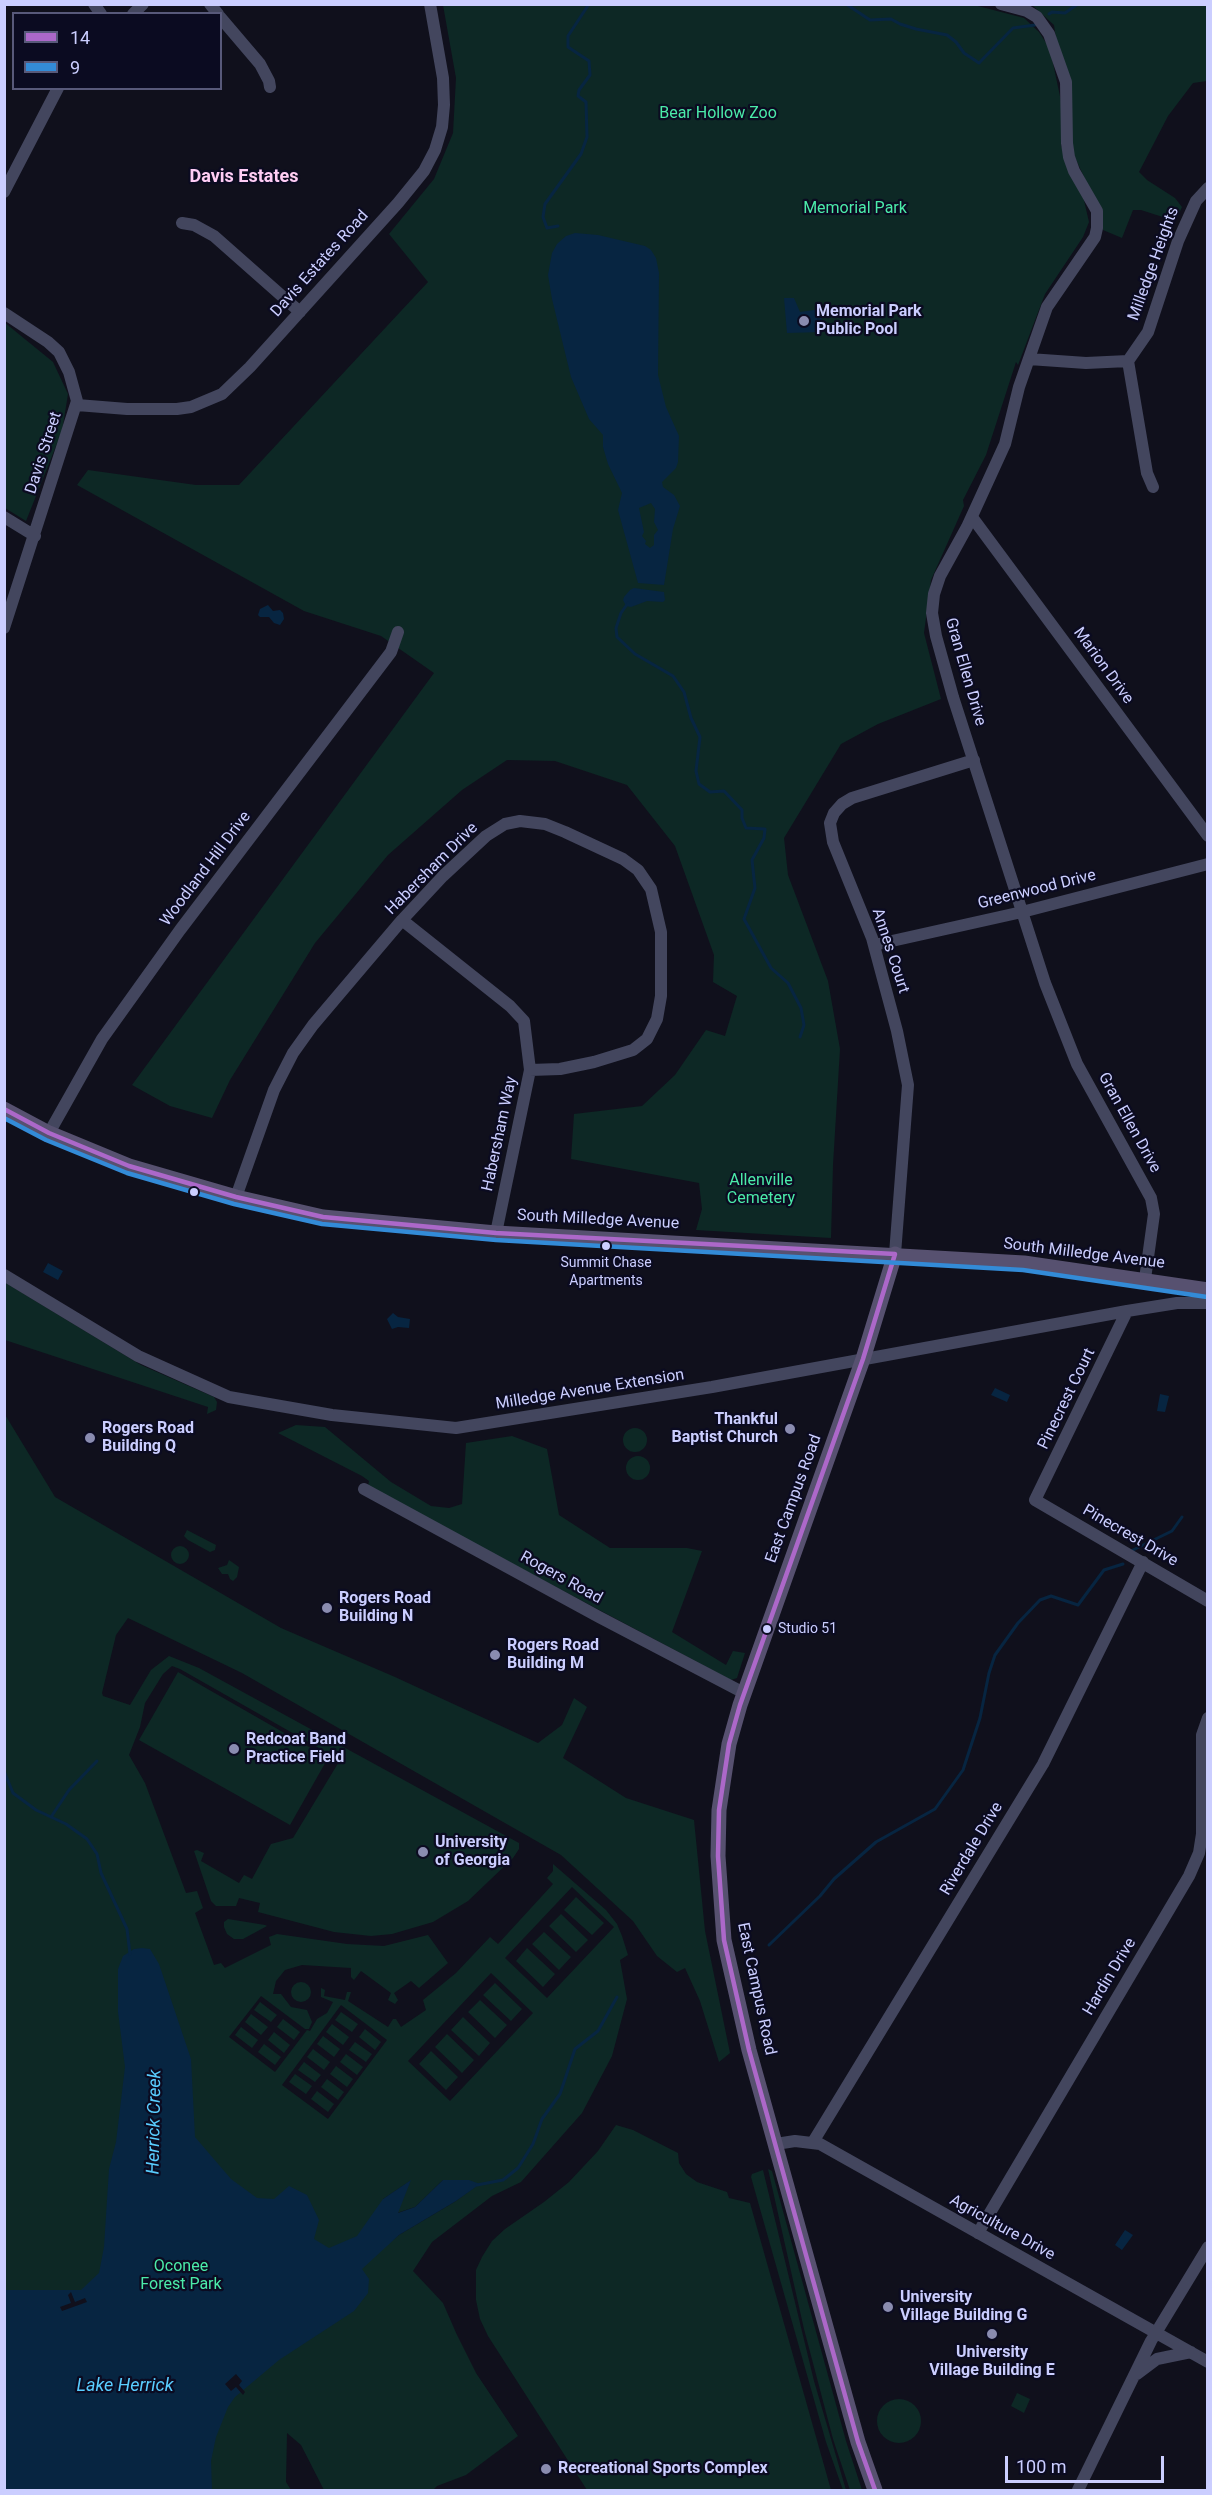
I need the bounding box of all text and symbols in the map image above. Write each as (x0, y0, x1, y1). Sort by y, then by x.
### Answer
legend (12, 12, 222, 90)
text: 14 (70, 27, 90, 48)
text: 9 (70, 57, 80, 78)
park label: Bear Hollow Zoo (659, 104, 777, 124)
district label: Davis Estates (190, 166, 298, 188)
park label: Memorial Park (803, 199, 907, 219)
street label: Milledge Heights (1125, 204, 1183, 324)
street label: Davis Estates Road (267, 207, 373, 321)
place label: Memorial Park Public Pool (816, 302, 922, 340)
marker: Memorial Park Public Pool (797, 314, 811, 328)
street label: Davis Street (22, 410, 66, 496)
street label: Gran Ellen Drive (940, 616, 990, 728)
street label: Marion Drive (1069, 624, 1137, 708)
street label: Woodland Hill Drive (157, 808, 255, 930)
street label: Habersham Drive (382, 819, 482, 919)
street label: Greenwood Drive (976, 866, 1098, 914)
street label: Annes Court (867, 906, 913, 996)
street label: Gran Ellen Drive (1094, 1070, 1164, 1176)
street label: Habersham Way (478, 1075, 522, 1193)
park label: Allenville Cemetery (727, 1171, 795, 1209)
unlabelled marker (188, 1186, 200, 1198)
street label: South Milledge Avenue (516, 1206, 680, 1234)
street label: South Milledge Avenue (1002, 1235, 1166, 1273)
marker: Summit Chase Apartments (600, 1240, 612, 1252)
place label: Summit Chase Apartments (560, 1255, 652, 1288)
street label: Pinecrest Court (1034, 1345, 1100, 1453)
street label: Milledge Avenue Extension (494, 1366, 686, 1414)
place label: Thankful Baptist Church (672, 1410, 778, 1448)
place label: Rogers Road Building Q (102, 1419, 194, 1457)
marker: Thankful Baptist Church (783, 1422, 797, 1436)
marker: Rogers Road Building Q (83, 1431, 97, 1445)
street label: East Campus Road (762, 1432, 826, 1566)
street label: Pinecrest Drive (1079, 1501, 1181, 1571)
street label: Rogers Road (517, 1548, 605, 1608)
place label: Rogers Road Building N (339, 1589, 431, 1627)
marker: Rogers Road Building N (320, 1601, 334, 1615)
place label: Studio 51 (778, 1621, 837, 1637)
marker: Studio 51 (761, 1623, 773, 1635)
place label: Rogers Road Building M (507, 1636, 599, 1674)
marker: Rogers Road Building M (488, 1648, 502, 1662)
place label: Redcoat Band Practice Field (246, 1730, 346, 1768)
marker: Redcoat Band Practice Field (227, 1742, 241, 1756)
street label: Riverdale Drive (937, 1799, 1007, 1899)
place label: University of Georgia (435, 1833, 510, 1871)
marker: University of Georgia (416, 1845, 430, 1859)
street label: East Campus Road (733, 1921, 779, 2057)
street label: Hardin Drive (1079, 1935, 1141, 2019)
water label: Herrick Creek (143, 2069, 167, 2175)
street label: Agriculture Drive (946, 2191, 1058, 2265)
park label: Oconee Forest Park (140, 2257, 222, 2295)
place label: University Village Building G (900, 2288, 1027, 2326)
marker: University Village Building G (881, 2300, 895, 2314)
marker: University Village Building E (985, 2327, 999, 2341)
place label: University Village Building E (929, 2343, 1055, 2381)
water label: Lake Herrick (76, 2375, 174, 2397)
scale bar (1008, 2444, 1167, 2482)
text: 100 m (1016, 2456, 1067, 2477)
place label: Recreational Sports Complex (558, 2459, 768, 2479)
marker: Recreational Sports Complex (539, 2462, 553, 2476)

